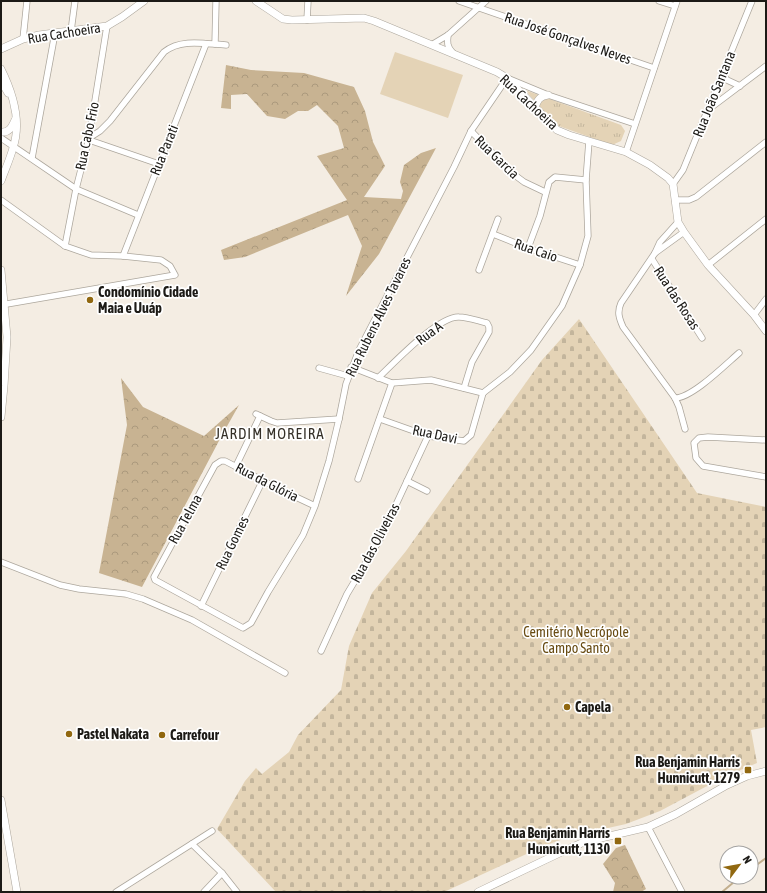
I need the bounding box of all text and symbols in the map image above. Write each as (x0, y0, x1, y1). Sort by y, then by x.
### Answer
street label: Rua José Gonçalves Neves (503, 9, 633, 67)
street label: Rua Cachoeira (26, 19, 102, 47)
street label: Rua João Santana (689, 49, 739, 139)
street label: Rua Cachoeira (497, 71, 561, 133)
street label: Rua Cabo Frio (72, 100, 102, 172)
street label: Rua Parati (147, 122, 181, 178)
street label: Rua Garcia (472, 132, 522, 182)
street label: Rua Caio (512, 235, 560, 265)
street label: Rua Rubens Alves Tavares (342, 255, 414, 379)
street label: Rua das Rosas (651, 263, 703, 333)
place label: Condomínio Cidade Maia e Uuáp (98, 284, 198, 316)
marker: Condomínio Cidade Maia e Uuáp (85, 295, 95, 305)
street label: Rua A (413, 318, 446, 348)
street label: Rua Davi (411, 421, 459, 447)
district label: JARDIM MOREIRA (215, 425, 325, 442)
street label: Rua da Glória (233, 459, 301, 505)
street label: Rua Telma (165, 491, 205, 547)
street label: Rua das Oliveiras (347, 500, 403, 586)
street label: Rua Gomes (212, 514, 252, 572)
park label: Cemitério Necrópole Campo Santo (523, 624, 629, 656)
place label: Capela (575, 699, 612, 715)
marker: Capela (562, 702, 572, 712)
place label: Pastel Nakata (77, 726, 149, 742)
place label: Carrefour (170, 727, 220, 743)
marker: Pastel Nakata (64, 729, 74, 739)
marker: Carrefour (157, 730, 167, 740)
place label: Rua Benjamin Harris Hunnicutt, 1279 (635, 754, 740, 786)
marker: Rua Benjamin Harris Hunnicutt, 1279 (743, 765, 753, 775)
place label: Rua Benjamin Harris Hunnicutt, 1130 (505, 825, 610, 857)
marker: Rua Benjamin Harris Hunnicutt, 1130 (613, 836, 623, 846)
north arrow (719, 845, 759, 885)
text: N (741, 854, 754, 866)

